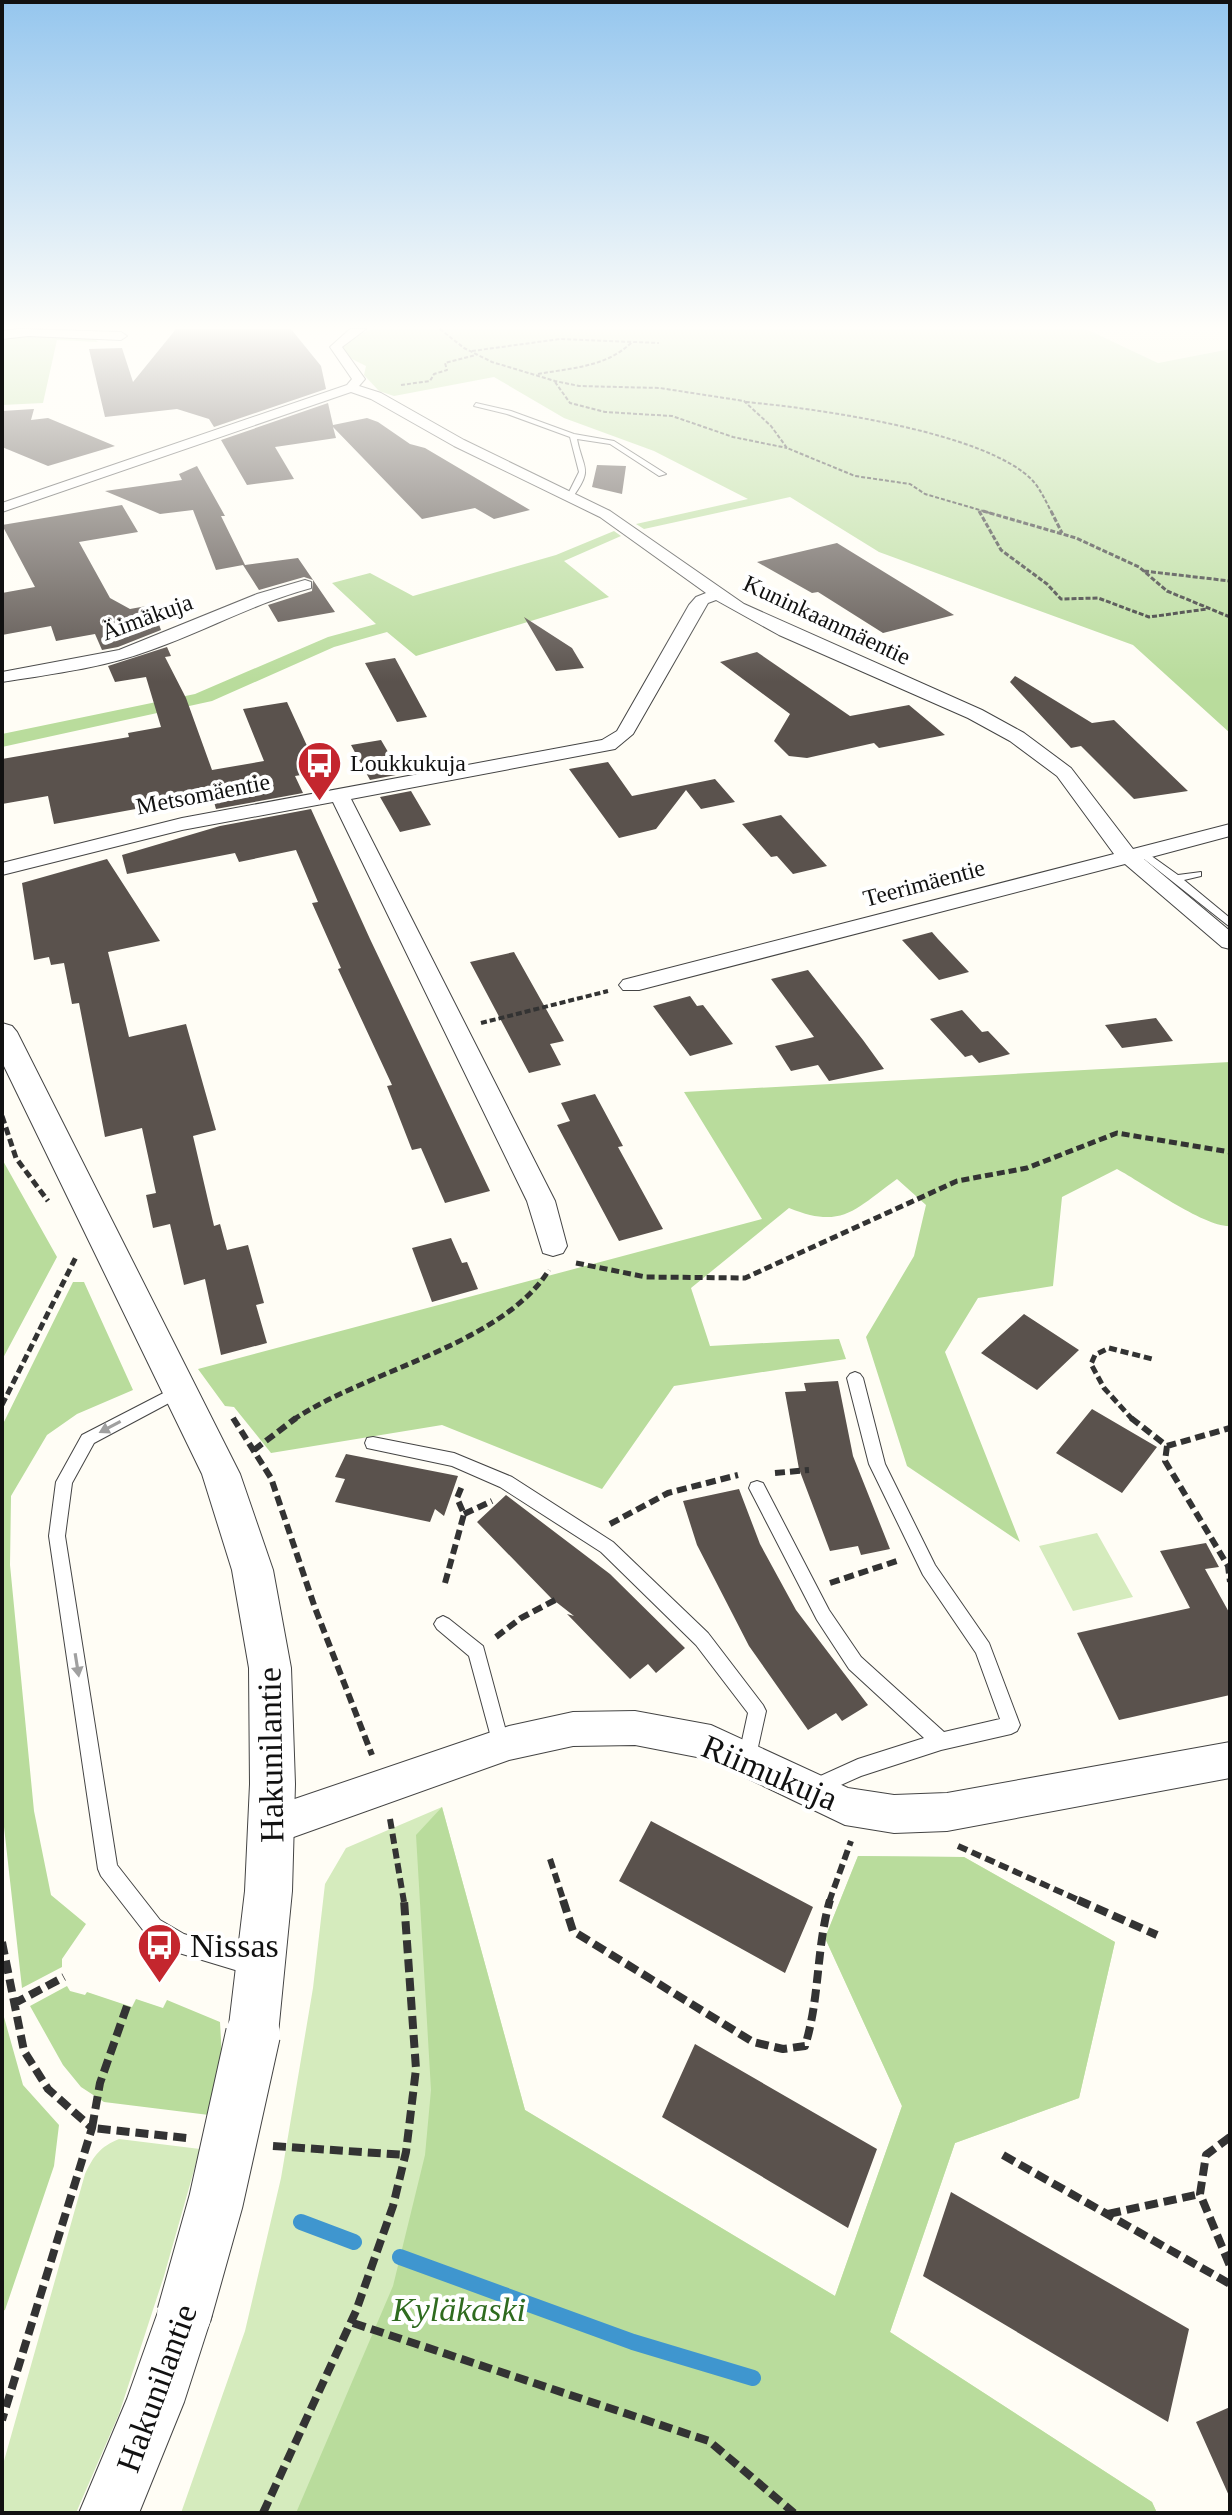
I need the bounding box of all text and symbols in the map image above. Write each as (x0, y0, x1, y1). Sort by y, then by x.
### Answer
street label: Kuninkaanmäentie (739, 570, 915, 670)
street label: Äimäkuja (98, 588, 196, 645)
bus stop icon: Loukkukuja (295, 739, 343, 802)
place label: Loukkukuja (350, 750, 466, 776)
street label: Metsomäentie (134, 768, 272, 820)
street label: Teerimäentie (860, 854, 988, 912)
one-way arrow (99, 1421, 122, 1434)
one-way arrow (71, 1653, 84, 1678)
street label: Hakunilantie (250, 1667, 291, 1843)
street label: Riimukuja (697, 1727, 843, 1818)
bus stop icon: Nissas (135, 1921, 183, 1984)
place label: Nissas (190, 1927, 279, 1964)
park label: Kyläkaski (391, 2291, 526, 2328)
street label: Hakunilantie (109, 2299, 204, 2477)

